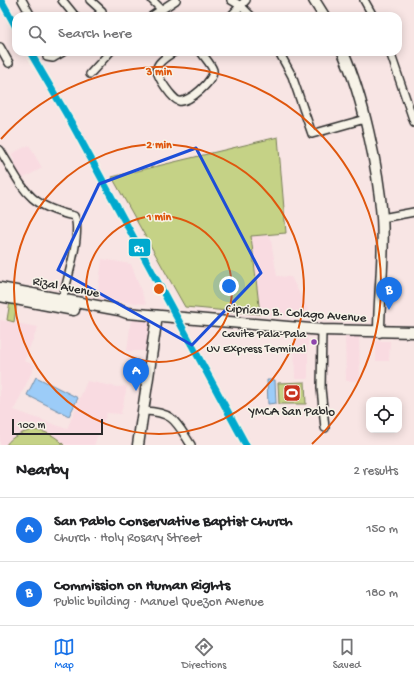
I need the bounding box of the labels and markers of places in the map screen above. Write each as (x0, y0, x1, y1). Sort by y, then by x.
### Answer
pin: B (376, 277, 402, 310)
centre of rings (152, 282, 166, 296)
place label: Cavite Pala-Pala UV Express Terminal (207, 328, 306, 357)
marker: Cavite Pala-Pala UV Express Terminal (309, 337, 319, 347)
pin: A (123, 358, 149, 391)
sports icon: YMCA San Pablo (282, 383, 302, 403)
place label: YMCA San Pablo (248, 405, 335, 420)

